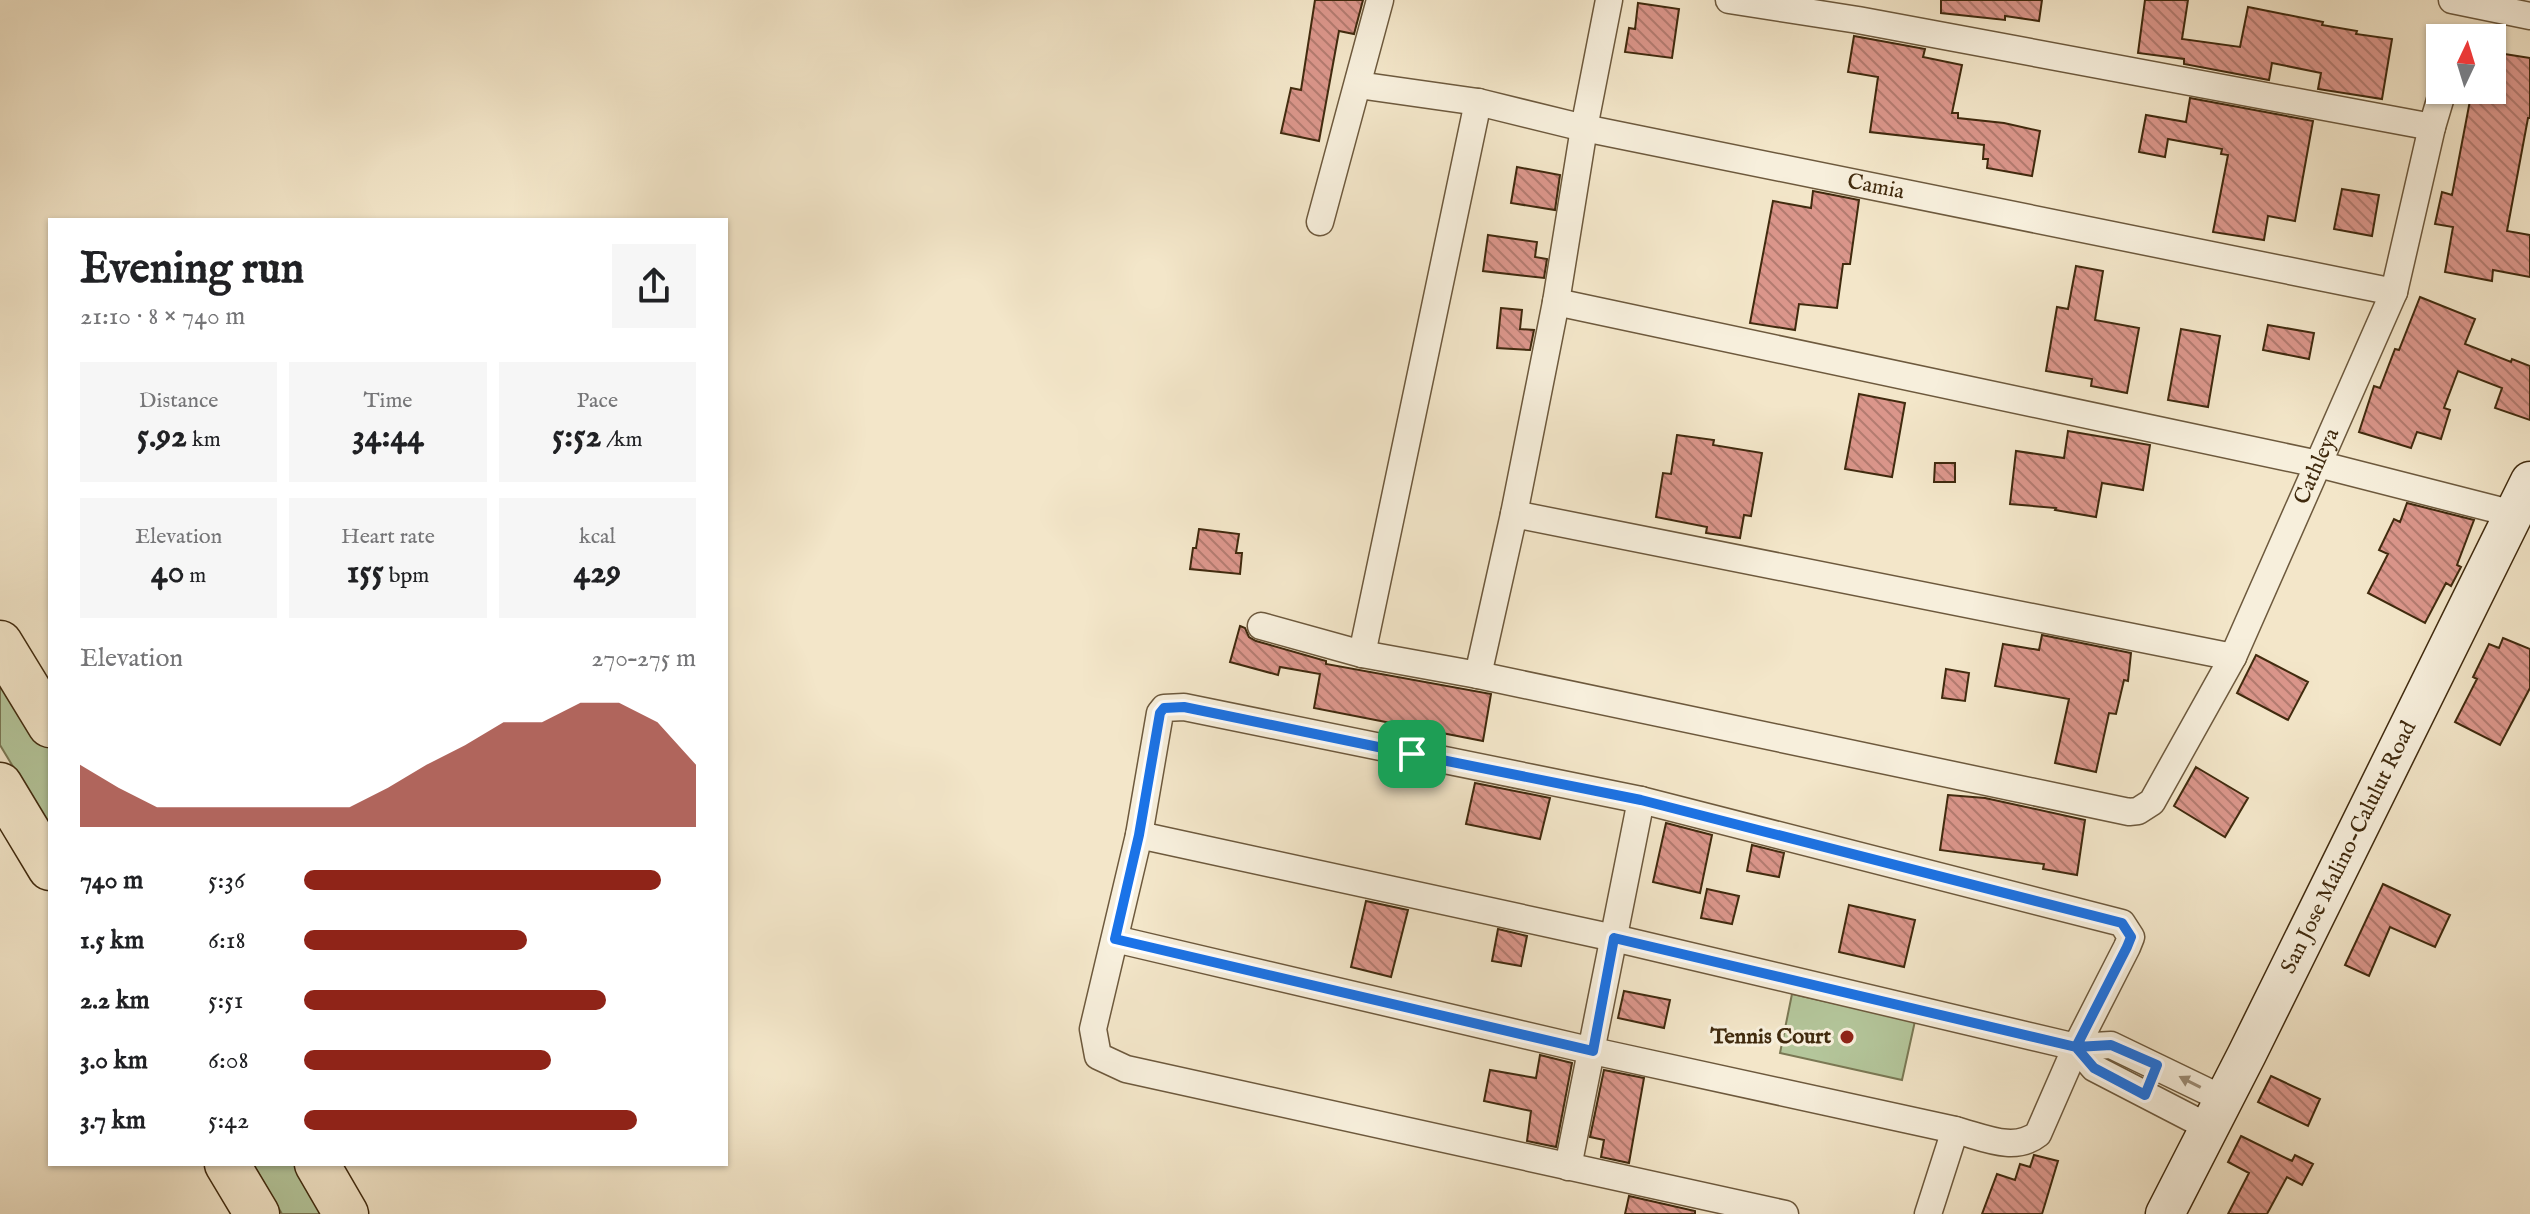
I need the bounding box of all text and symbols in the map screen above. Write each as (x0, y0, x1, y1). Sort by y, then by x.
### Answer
north arrow (2426, 24, 2506, 104)
map controls (2426, 24, 2506, 104)
street label: Camia (1845, 168, 1907, 207)
text: Evening run (80, 242, 304, 298)
button: share (612, 244, 696, 328)
text: 21:10 · 8 × 740 m (80, 300, 245, 333)
text: Distance (139, 387, 218, 415)
text: Time (364, 387, 412, 415)
text: Pace (577, 387, 618, 415)
text: 5.92 (137, 415, 187, 458)
text: 34:44 (352, 415, 424, 458)
text: 5:52 (552, 415, 602, 458)
street label: Cathleya (2288, 423, 2346, 509)
text: km (187, 426, 221, 454)
text: /km (602, 426, 643, 454)
text: Elevation (135, 523, 222, 551)
text: Heart rate (341, 523, 435, 551)
text: kcal (579, 523, 616, 551)
text: 40 (151, 551, 184, 594)
text: 155 (347, 551, 384, 594)
text: 429 (574, 551, 621, 594)
text: m (184, 562, 206, 590)
text: bpm (384, 562, 429, 590)
text: Elevation (80, 642, 183, 675)
text: 270–275 m (591, 642, 696, 675)
street label: San Jose Malino-Calulut Road (2275, 716, 2423, 979)
pin (1378, 720, 1446, 788)
icon: arrive (1390, 732, 1434, 776)
text: 740 m (80, 864, 143, 897)
text: 5:36 (208, 864, 245, 897)
text: 1.5 km (80, 924, 144, 957)
text: 6:18 (208, 924, 246, 957)
text: 2.2 km (80, 984, 150, 1017)
text: 5:51 (208, 984, 243, 1017)
place label: Tennis Court (1709, 1023, 1831, 1051)
marker: Tennis Court (1838, 1028, 1856, 1046)
text: 3.0 km (80, 1044, 148, 1077)
text: 6:08 (208, 1044, 249, 1077)
one-way arrow (2178, 1075, 2201, 1088)
text: 3.7 km (80, 1104, 146, 1137)
text: 5:42 (208, 1104, 249, 1137)

